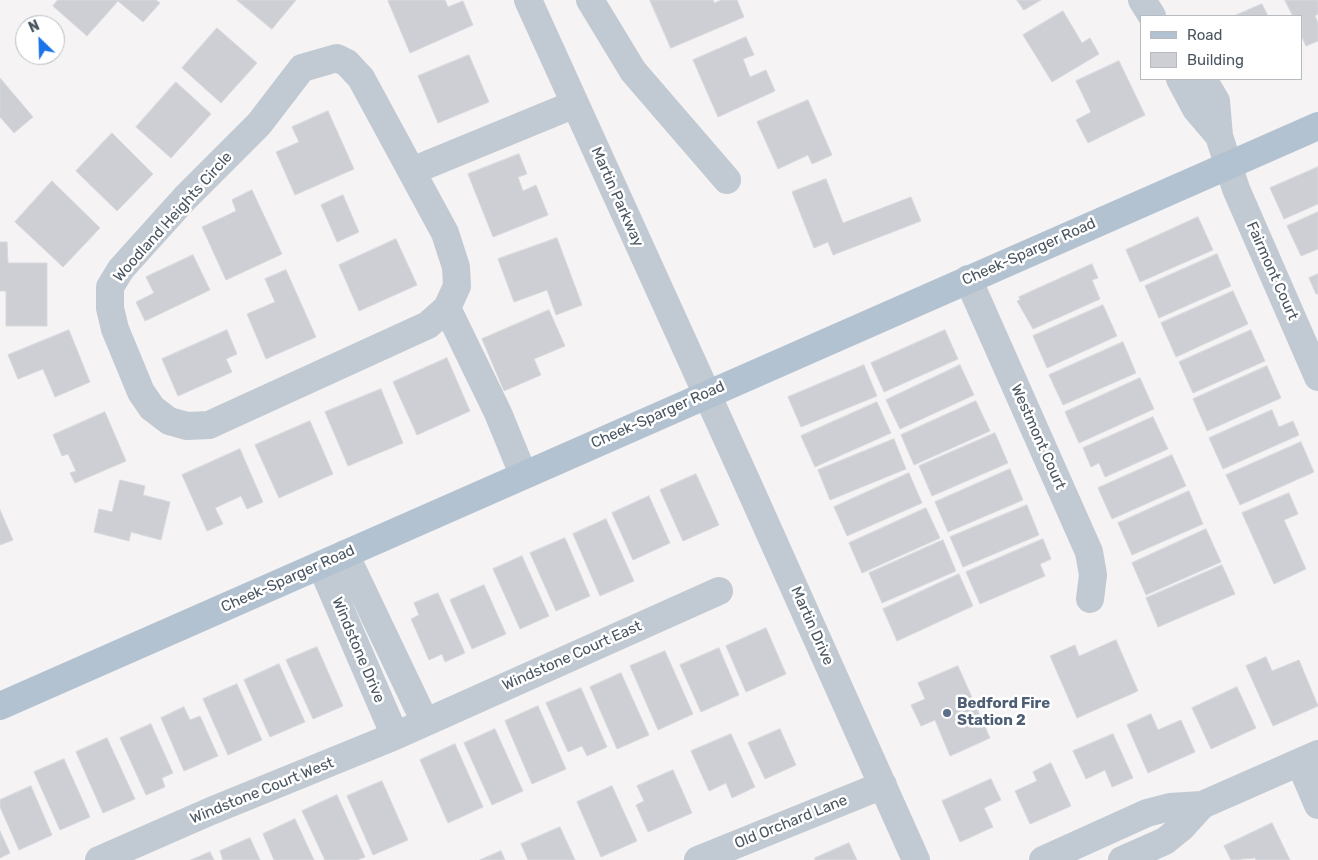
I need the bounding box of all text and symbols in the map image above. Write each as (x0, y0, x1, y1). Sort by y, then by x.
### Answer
north arrow (15, 15, 65, 65)
legend (1140, 15, 1303, 80)
text: N (26, 17, 42, 37)
text: Road (1187, 26, 1223, 44)
text: Building (1187, 51, 1244, 69)
street label: Martin Parkway (587, 144, 647, 250)
street label: Woodland Heights Circle (110, 148, 236, 286)
street label: Cheek-Sparger Road (959, 214, 1099, 290)
street label: Fairmont Court (1242, 219, 1302, 323)
street label: Cheek-Sparger Road (588, 377, 728, 453)
street label: Westmont Court (1007, 382, 1069, 492)
street label: Cheek-Sparger Road (218, 541, 358, 617)
street label: Martin Drive (787, 584, 837, 668)
street label: Windstone Drive (328, 594, 388, 706)
street label: Windstone Court East (500, 617, 644, 695)
place label: Bedford Fire Station 2 (957, 695, 1050, 730)
marker: Bedford Fire Station 2 (941, 707, 953, 719)
street label: Windstone Court West (188, 754, 336, 828)
street label: Old Orchard Lane (732, 791, 850, 853)

